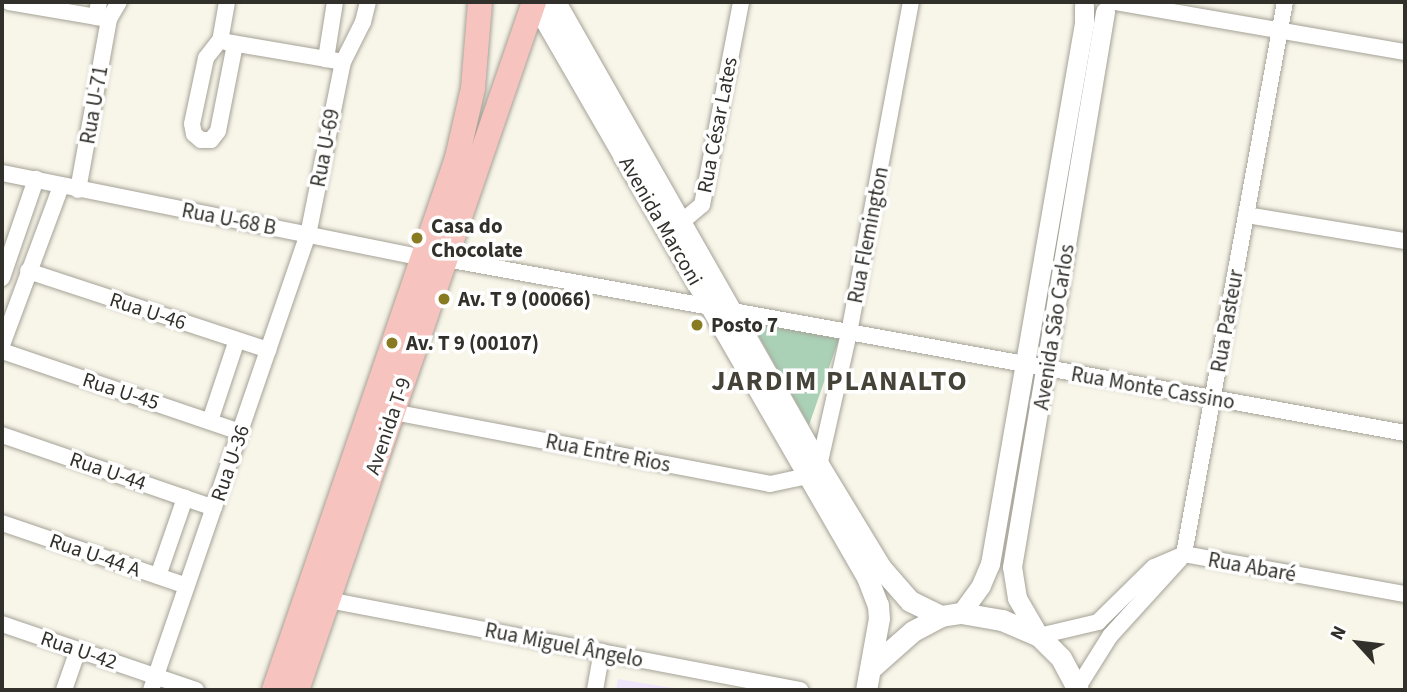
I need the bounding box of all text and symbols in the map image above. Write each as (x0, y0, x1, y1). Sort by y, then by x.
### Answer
street label: Rua César Lates (691, 55, 743, 195)
street label: Rua U-71 (75, 64, 113, 146)
street label: Rua U-69 (305, 107, 345, 189)
street label: Avenida Marconi (614, 152, 708, 290)
street label: Rua Flemington (842, 165, 894, 305)
street label: Rua U-68 B (180, 198, 278, 240)
place label: Casa do Chocolate (431, 213, 523, 263)
marker: Casa do Chocolate (409, 230, 425, 246)
street label: Avenida São Carlos (1028, 242, 1080, 412)
street label: Rua Pasteur (1206, 268, 1248, 374)
place label: Av. T 9 (00066) (458, 286, 591, 312)
street label: Rua U-46 (106, 287, 190, 335)
marker: Av. T 9 (00066) (436, 291, 452, 307)
place label: Posto 7 (711, 312, 778, 338)
marker: Posto 7 (689, 317, 705, 333)
place label: Av. T 9 (00107) (406, 330, 539, 356)
marker: Av. T 9 (00107) (384, 335, 400, 351)
street label: Rua Monte Cassino (1069, 361, 1237, 415)
district label: JARDIM PLANALTO (713, 364, 967, 398)
street label: Rua U-45 (79, 367, 163, 415)
street label: Avenida T-9 (360, 374, 416, 478)
street label: Rua U-36 (205, 421, 255, 505)
street label: Rua Entre Rios (543, 429, 673, 477)
street label: Rua U-44 (66, 446, 150, 496)
street label: Rua U-44 A (46, 528, 144, 582)
street label: Rua Abaré (1206, 547, 1298, 587)
north arrow (1323, 608, 1393, 678)
street label: Rua Miguel Ângelo (483, 617, 645, 673)
text: N (1324, 621, 1354, 645)
street label: Rua U-42 (37, 625, 121, 675)

